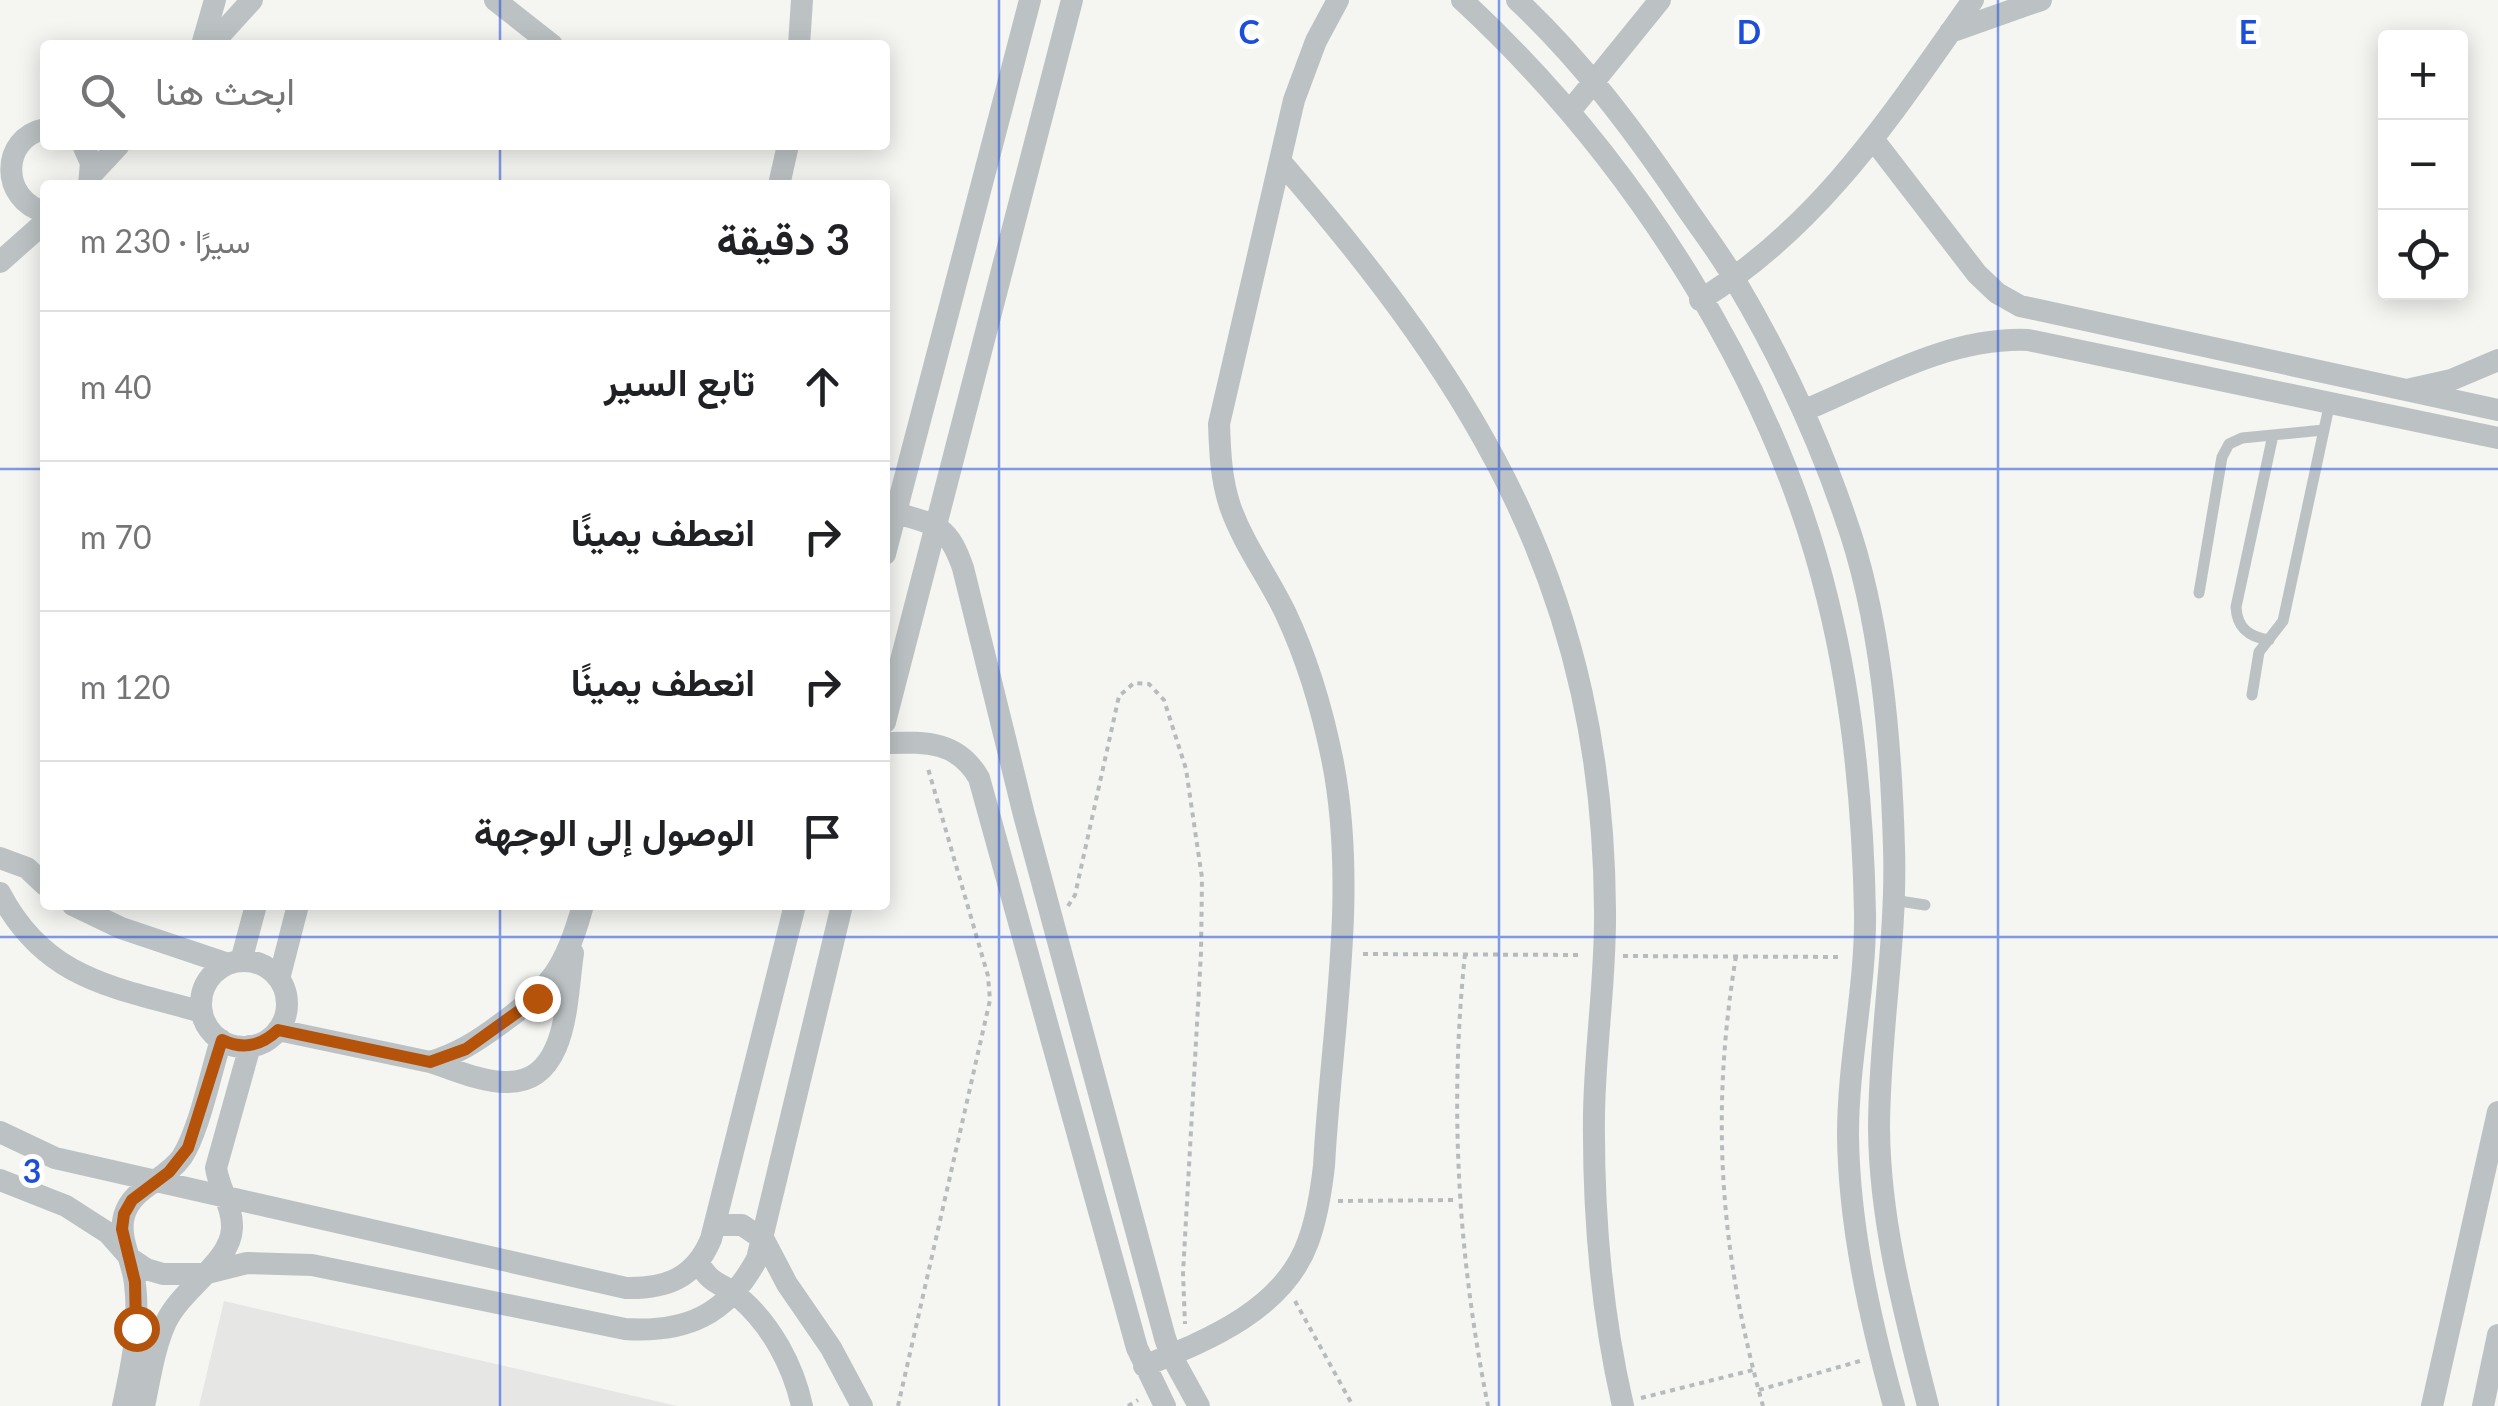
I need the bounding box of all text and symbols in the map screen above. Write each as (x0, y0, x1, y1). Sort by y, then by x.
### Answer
text: C (1238, 12, 1260, 51)
text: D (1737, 12, 1761, 51)
text: E (2239, 12, 2257, 51)
map controls (2378, 30, 2468, 300)
button: + (2378, 30, 2468, 120)
search box (40, 40, 890, 150)
text: ابحث هنا (155, 67, 295, 113)
icon: search (75, 68, 130, 123)
button: − (2378, 120, 2468, 210)
button: locate (2378, 210, 2468, 300)
text: 3 دقيقة (716, 214, 850, 264)
text: سيرًا · 230 m (80, 221, 250, 260)
text: تابع السير (604, 358, 755, 404)
icon: ahead (795, 359, 850, 414)
text: 40 m (80, 367, 152, 406)
text: انعطف يمينًا (571, 508, 755, 554)
icon: right (795, 509, 850, 564)
text: 70 m (80, 517, 152, 556)
text: انعطف يمينًا (571, 658, 755, 704)
icon: right (795, 659, 850, 714)
text: 120 m (80, 667, 170, 706)
text: الوصول إلى الوجهة (474, 808, 755, 854)
icon: arrive (795, 809, 850, 864)
route end (515, 976, 561, 1022)
text: 3 (23, 1151, 41, 1190)
route start (114, 1306, 160, 1352)

